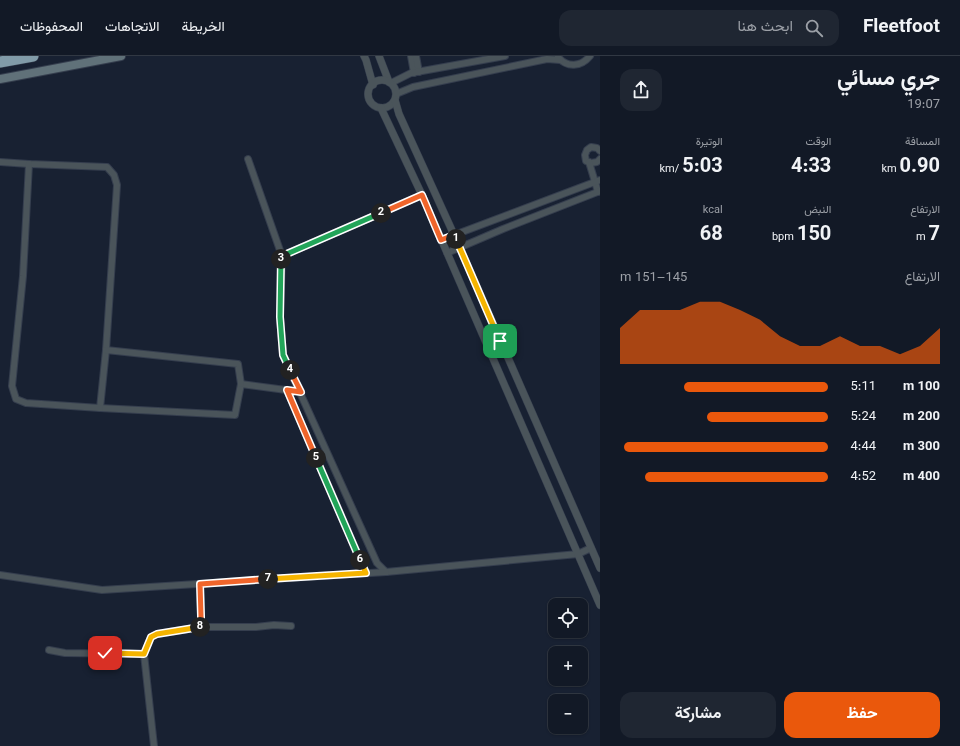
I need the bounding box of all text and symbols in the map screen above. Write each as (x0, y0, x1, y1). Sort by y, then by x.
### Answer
search box (559, 10, 839, 46)
text: Fleetfoot (863, 13, 940, 42)
text: ابحث هنا (737, 16, 793, 39)
text: المحفوظات (20, 17, 83, 39)
text: الاتجاهات (105, 17, 159, 39)
text: الخريطة (181, 17, 225, 39)
icon: search (803, 17, 825, 39)
text: جري مسائي (837, 62, 940, 97)
button: share (620, 69, 662, 111)
text: 19:07 (907, 95, 940, 115)
text: الوتيرة (696, 134, 723, 151)
text: الوقت (805, 134, 831, 151)
text: المسافة (905, 134, 940, 151)
text: 5:03 (682, 151, 723, 183)
text: 4:33 (791, 151, 831, 183)
text: 0.90 (900, 151, 940, 183)
text: /km (660, 161, 682, 178)
text: km (881, 161, 900, 178)
text: kcal (703, 202, 723, 219)
text: النبض (804, 202, 831, 219)
text: الارتفاع (910, 202, 940, 219)
pin: 2 (371, 203, 391, 223)
text: 2 (378, 204, 384, 221)
text: 68 (700, 219, 723, 251)
text: 150 (797, 219, 831, 251)
text: 7 (929, 219, 940, 251)
pin: 1 (446, 229, 466, 249)
text: bpm (772, 229, 797, 246)
text: m (916, 229, 929, 246)
text: 1 (453, 230, 459, 247)
pin: 3 (271, 249, 291, 269)
text: 3 (278, 250, 284, 267)
text: 145–151 m (620, 268, 687, 288)
text: الارتفاع (905, 268, 940, 288)
pin (483, 324, 517, 358)
icon: arrive (489, 330, 511, 352)
pin: 4 (280, 360, 300, 380)
text: 4 (287, 361, 293, 378)
text: 5:11 (851, 377, 876, 397)
text: 100 m (903, 377, 940, 397)
text: 5:24 (851, 407, 876, 427)
text: 200 m (903, 407, 940, 427)
text: 4:44 (851, 437, 876, 457)
text: 300 m (903, 437, 940, 457)
pin: 5 (306, 448, 326, 468)
text: 5 (313, 449, 319, 466)
text: 4:52 (851, 467, 876, 487)
text: 400 m (903, 467, 940, 487)
pin: 6 (350, 550, 370, 570)
text: 6 (357, 551, 363, 568)
pin: 7 (258, 569, 278, 589)
text: 7 (265, 570, 271, 587)
map controls (548, 598, 588, 734)
button: locate (548, 598, 588, 638)
pin: 8 (190, 617, 210, 637)
text: 8 (197, 618, 203, 635)
pin (88, 636, 122, 670)
icon: check (94, 642, 116, 664)
button: + (548, 646, 588, 686)
button: مشاركة (620, 692, 776, 738)
button: حفظ (784, 692, 940, 738)
button: − (548, 694, 588, 734)

